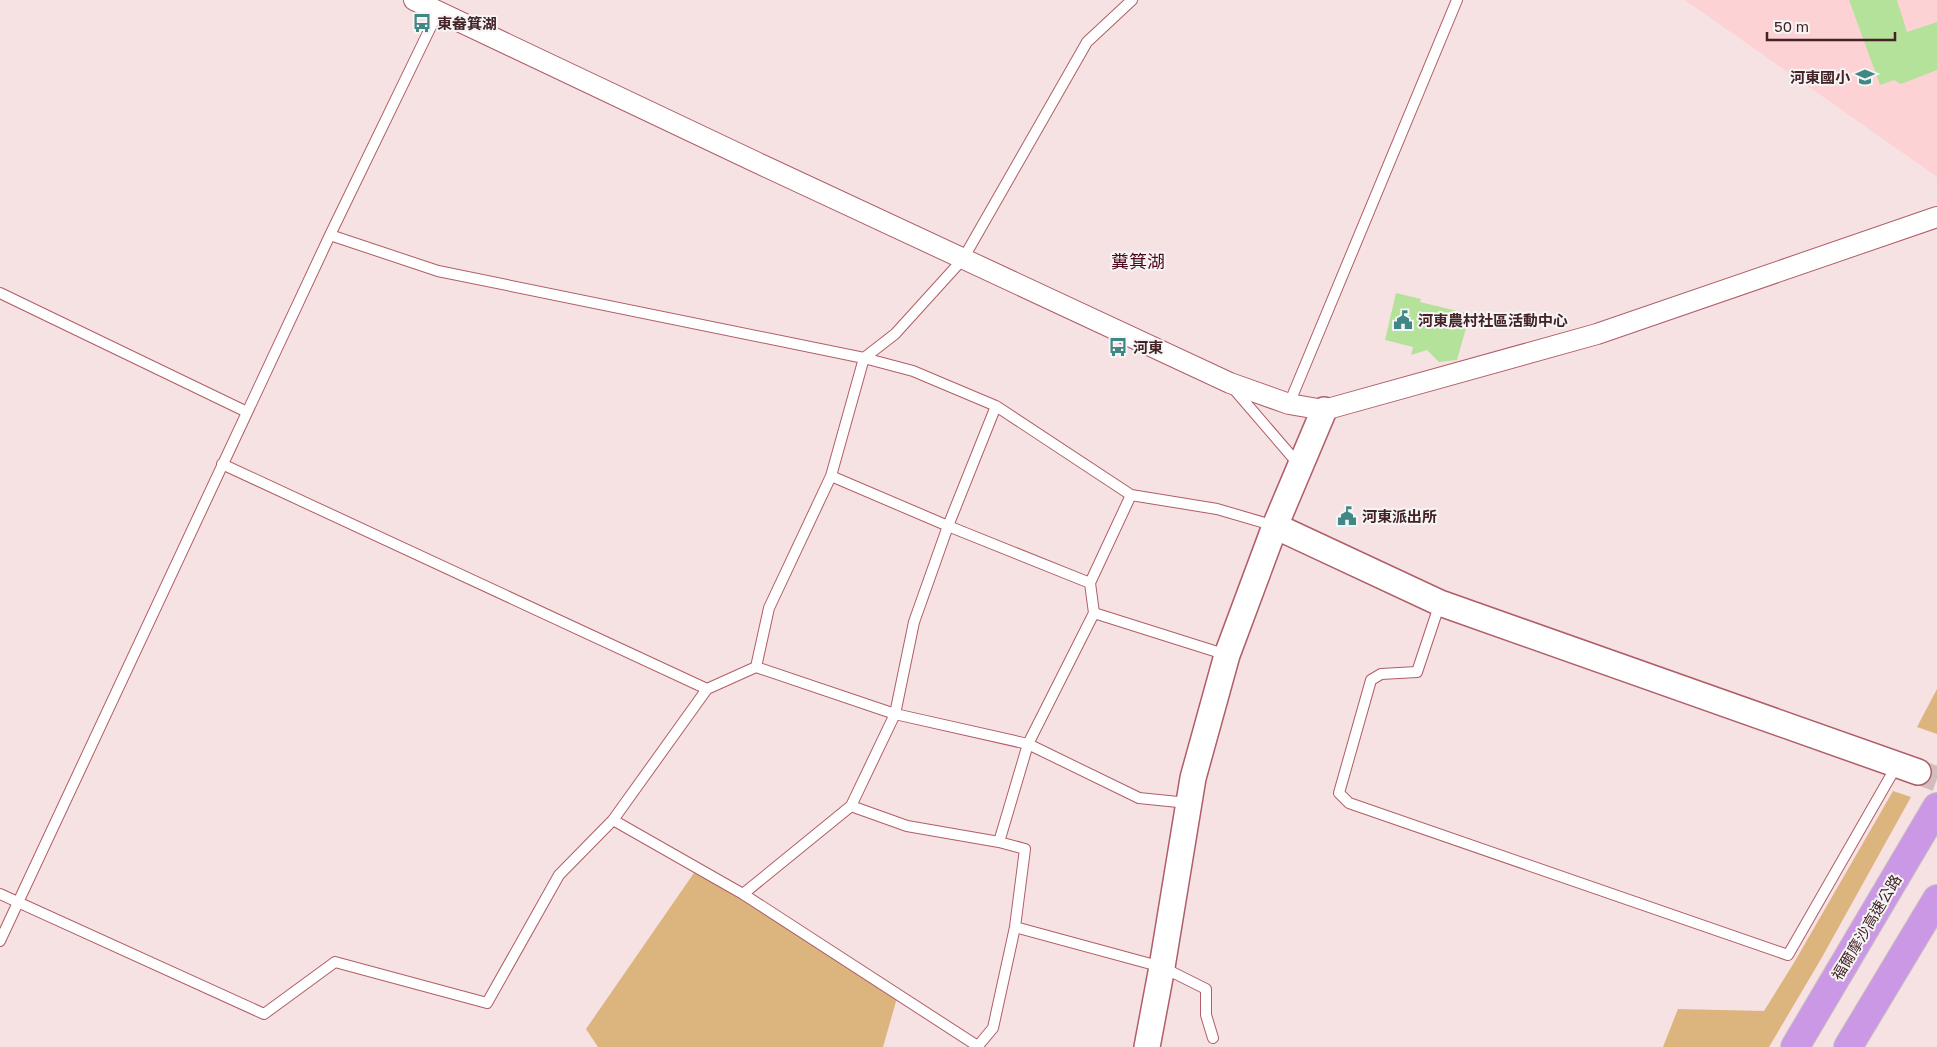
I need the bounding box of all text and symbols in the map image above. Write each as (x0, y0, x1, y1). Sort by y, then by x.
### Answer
scale bar (1767, 10, 1894, 42)
bus stop icon: 東畚箕湖 (411, 12, 433, 34)
place label: 東畚箕湖 (437, 14, 497, 32)
text: 50 m (1774, 17, 1809, 35)
school or university icon: 河東國小 (1854, 66, 1876, 88)
place label: 河東國小 (1790, 68, 1851, 86)
district label: 糞箕湖 (1111, 250, 1165, 272)
public building icon: 河東農村社區活動中心 (1392, 309, 1414, 331)
place label: 河東農村社區活動中心 (1418, 311, 1568, 329)
bus stop icon: 河東 (1107, 336, 1129, 358)
place label: 河東 (1133, 338, 1163, 356)
public building icon: 河東派出所 (1336, 505, 1358, 527)
place label: 河東派出所 (1362, 507, 1437, 525)
street label: 福爾摩沙高速公路 (1827, 871, 1905, 983)

